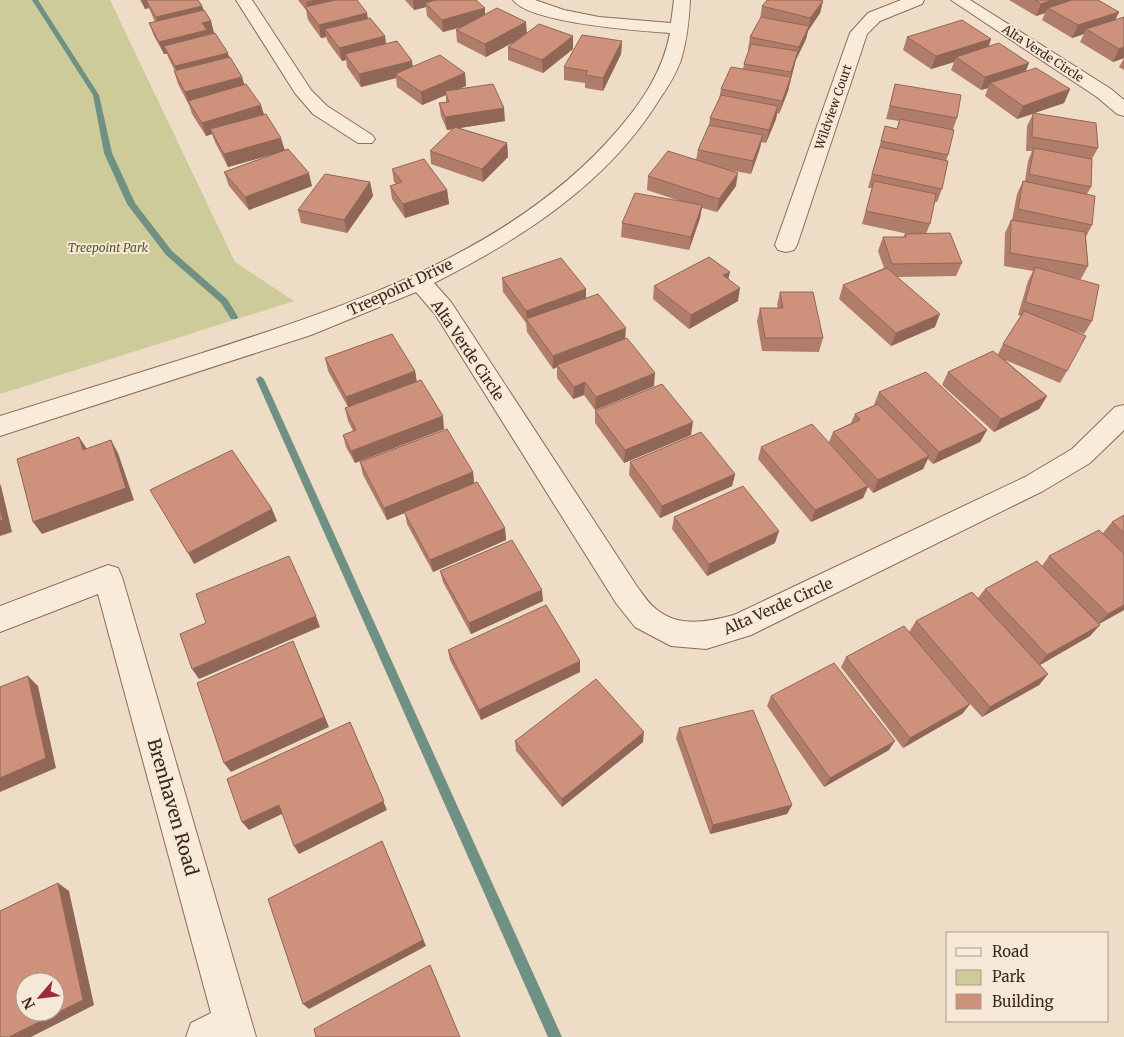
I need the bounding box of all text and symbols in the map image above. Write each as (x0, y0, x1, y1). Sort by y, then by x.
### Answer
street label: Alta Verde Circle (999, 21, 1086, 85)
street label: Wildview Court (811, 62, 855, 152)
park label: Treepoint Park (68, 240, 149, 255)
street label: Treepoint Drive (344, 254, 456, 320)
street label: Alta Verde Circle (427, 295, 509, 404)
street label: Alta Verde Circle (720, 573, 836, 639)
street label: Brenhaven Road (142, 736, 204, 878)
legend (946, 932, 1109, 1022)
text: Road (992, 942, 1028, 961)
text: Park (992, 967, 1026, 986)
north arrow (15, 972, 65, 1022)
text: Building (992, 992, 1054, 1011)
text: N (18, 994, 39, 1012)

